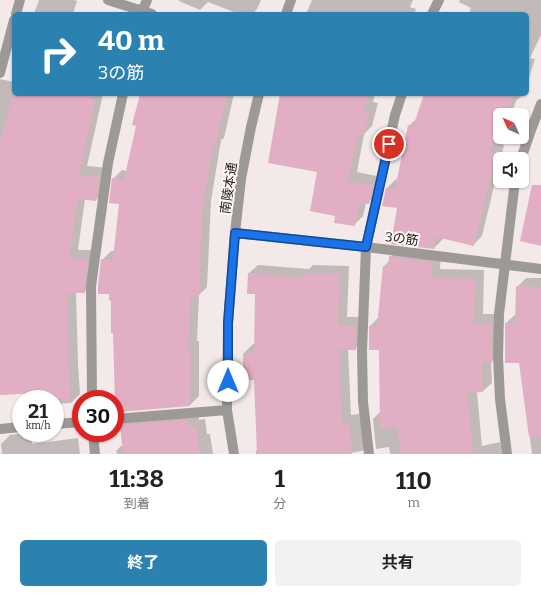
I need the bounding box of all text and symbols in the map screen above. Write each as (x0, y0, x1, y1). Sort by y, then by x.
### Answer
text: 40 m (98, 24, 165, 57)
icon: right (32, 28, 84, 80)
text: 3の筋 (98, 62, 144, 84)
north arrow (493, 108, 529, 144)
map controls (493, 108, 529, 188)
pin (372, 127, 406, 161)
icon: arrive (378, 133, 400, 155)
button: sound (493, 152, 529, 188)
street label: 南陵本通 (217, 161, 240, 215)
street label: 3の筋 (384, 229, 419, 248)
position arrow (207, 360, 249, 402)
speed limit sign: 30 (72, 390, 124, 442)
text: 21 (28, 399, 48, 423)
text: km/h (26, 420, 50, 432)
text: 11:38 (109, 465, 164, 493)
text: 1 (275, 465, 285, 493)
text: 110 (396, 467, 432, 495)
text: m (407, 495, 420, 510)
text: 到着 (124, 496, 150, 511)
text: 分 (273, 496, 286, 511)
button: 終了 (20, 540, 267, 586)
button: 共有 (275, 540, 521, 586)

